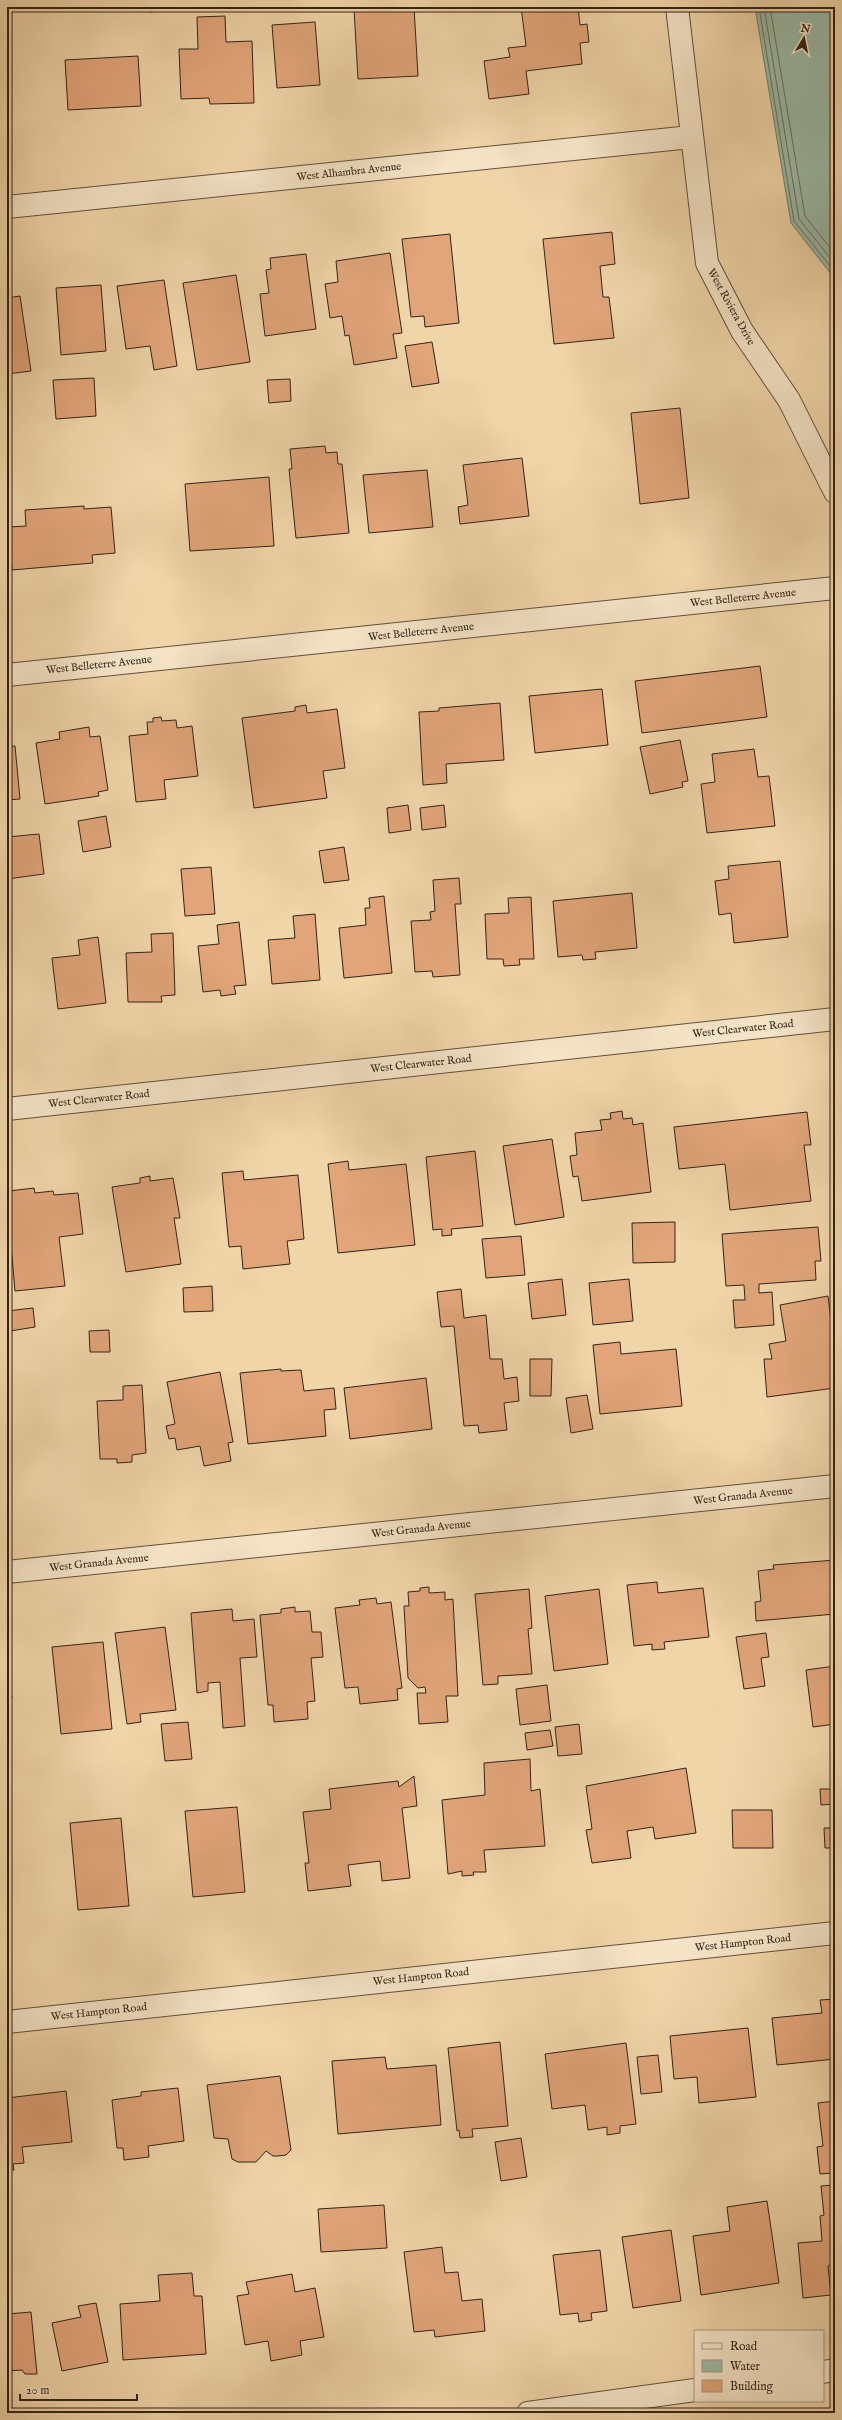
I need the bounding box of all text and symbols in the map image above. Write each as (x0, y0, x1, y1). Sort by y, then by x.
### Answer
north arrow (784, 18, 824, 58)
text: N (799, 21, 812, 37)
street label: West Alhambra Avenue (296, 160, 402, 184)
street label: West Riviera Drive (704, 266, 758, 348)
street label: West Belleterre Avenue (689, 585, 797, 611)
street label: West Belleterre Avenue (367, 619, 475, 645)
street label: West Belleterre Avenue (45, 652, 153, 678)
street label: West Clearwater Road (692, 1017, 794, 1041)
street label: West Clearwater Road (370, 1052, 472, 1076)
street label: West Clearwater Road (48, 1087, 150, 1111)
street label: West Granada Avenue (693, 1484, 793, 1508)
street label: West Granada Avenue (371, 1517, 471, 1541)
street label: West Granada Avenue (49, 1551, 149, 1575)
street label: West Hampton Road (694, 1931, 792, 1955)
street label: West Hampton Road (372, 1965, 470, 1989)
street label: West Hampton Road (50, 2000, 148, 2024)
legend (694, 2330, 824, 2402)
text: Road (730, 2339, 758, 2354)
text: Water (730, 2359, 761, 2374)
scale bar (20, 2376, 137, 2402)
text: Building (730, 2379, 774, 2394)
text: 20 m (26, 2383, 49, 2398)

